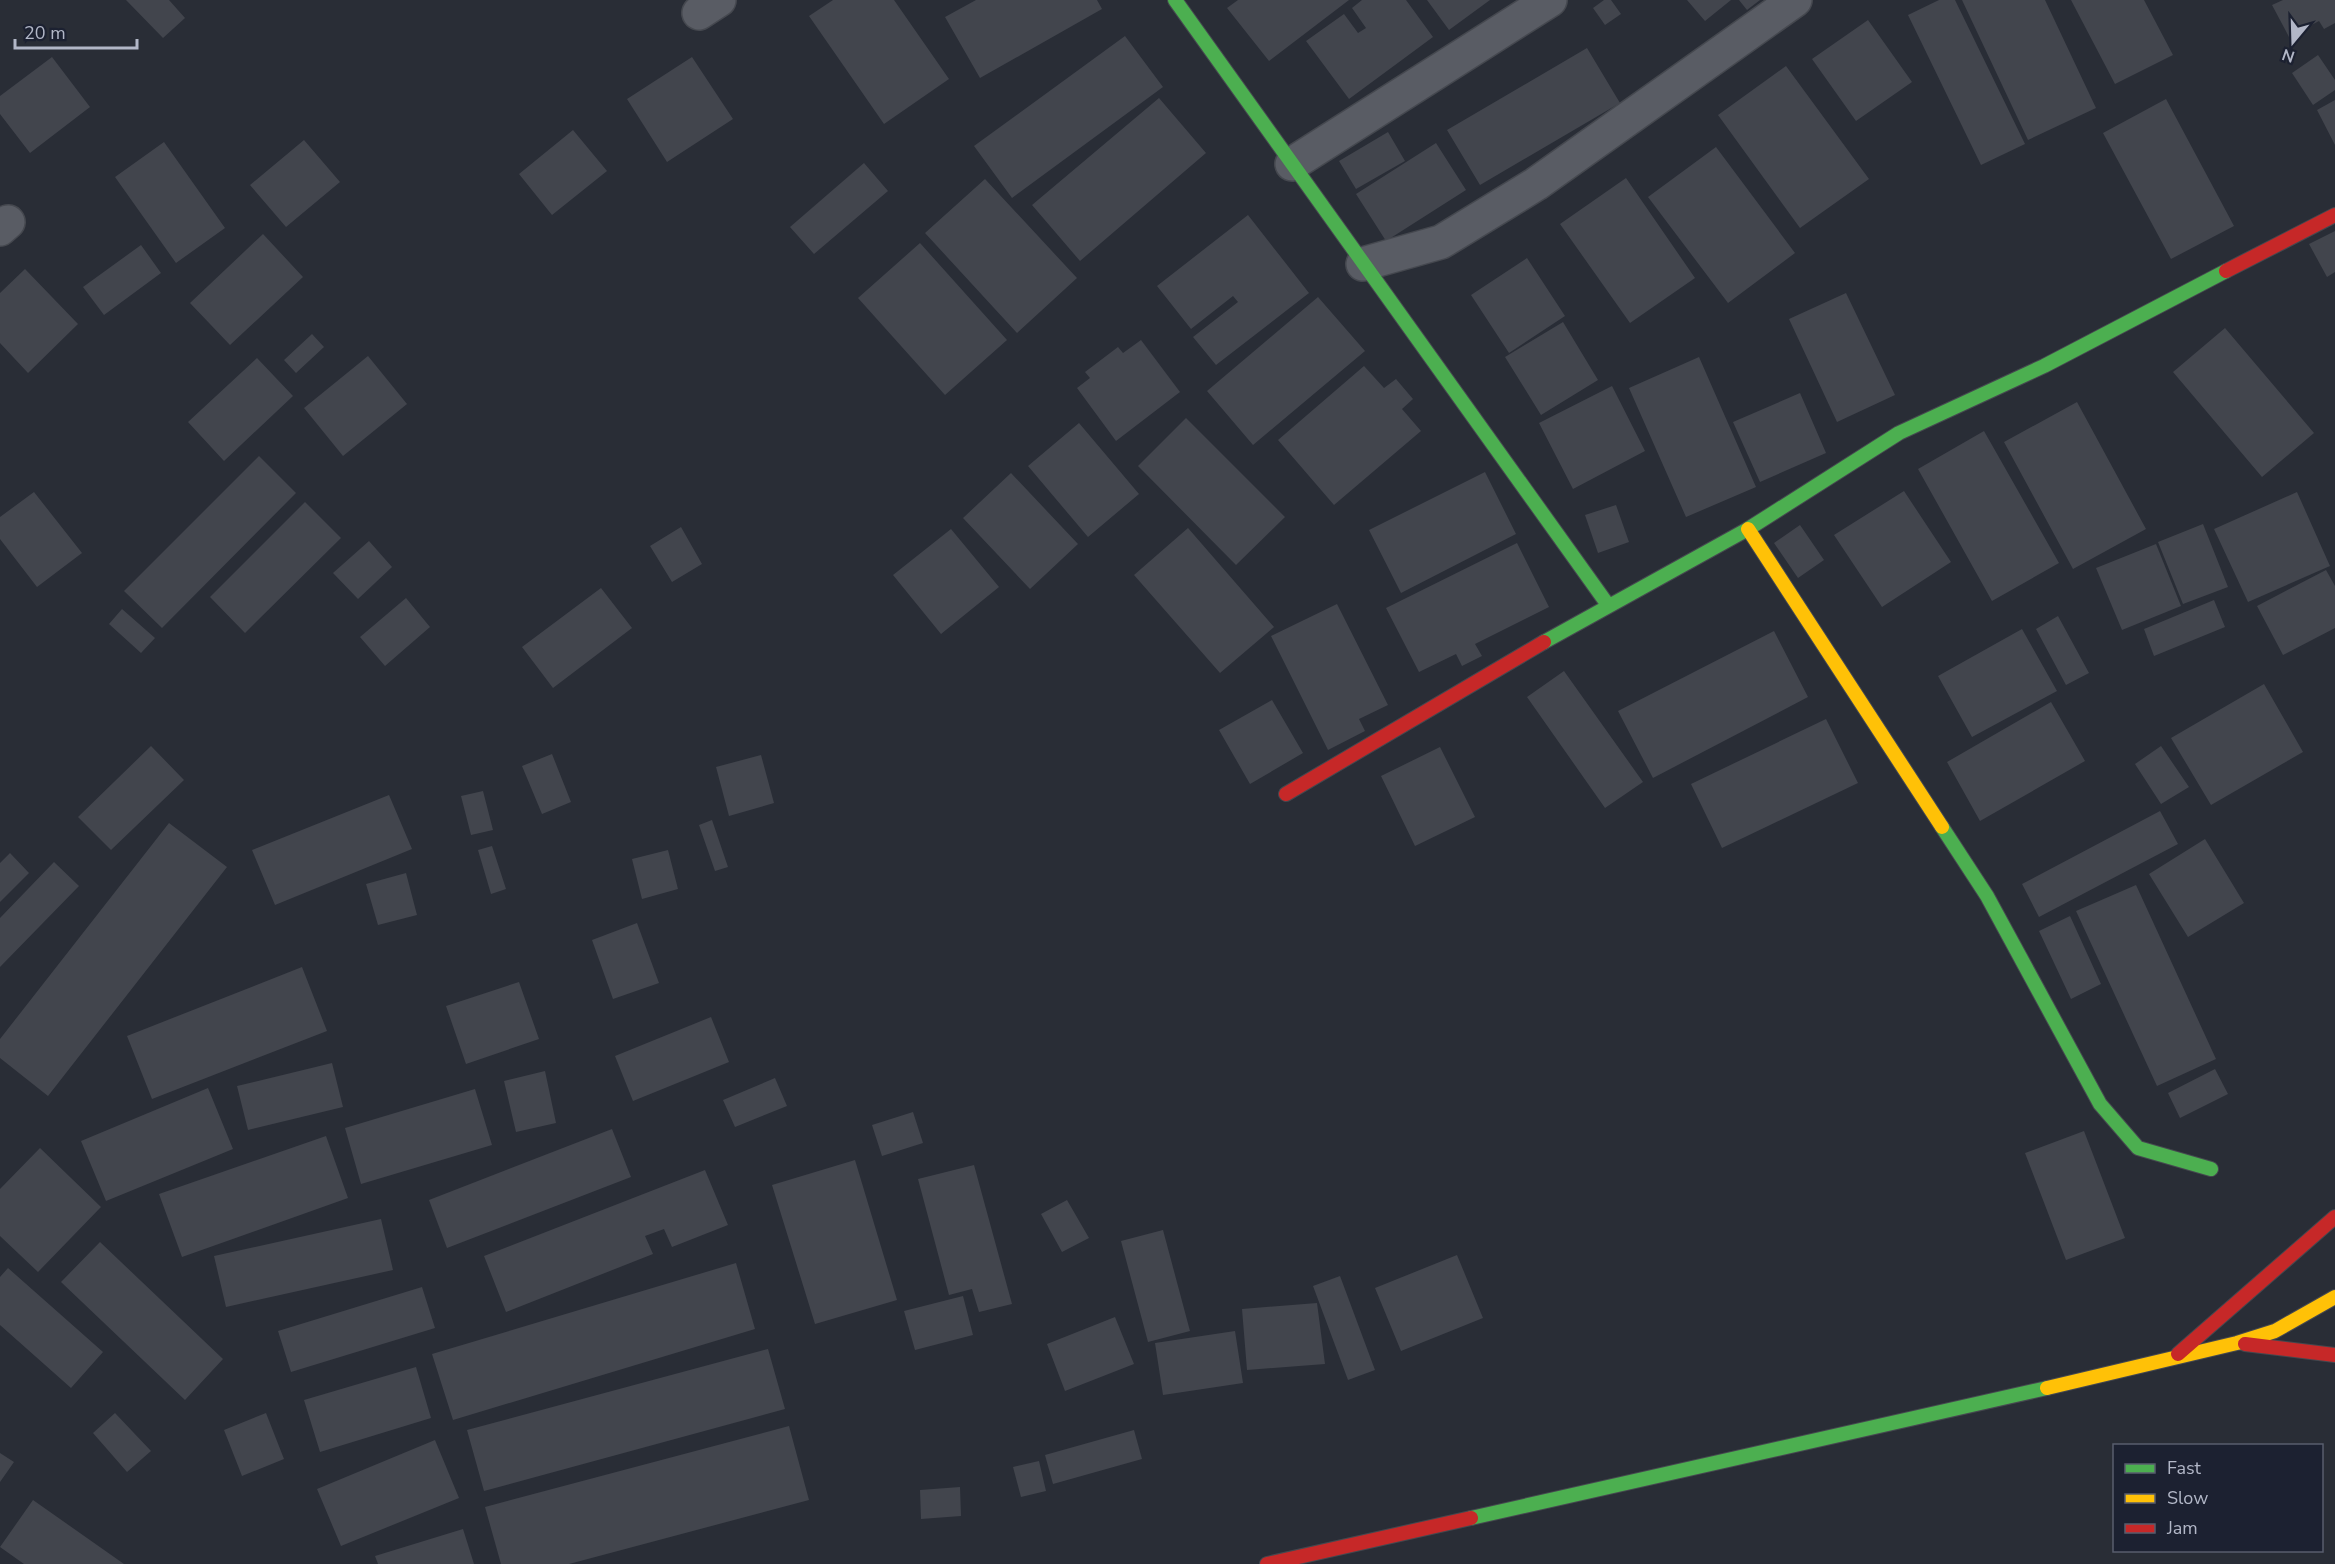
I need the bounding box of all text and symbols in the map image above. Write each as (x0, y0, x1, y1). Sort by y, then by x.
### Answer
scale bar (15, 12, 136, 50)
north arrow (2263, 12, 2323, 72)
text: 20 m (24, 21, 66, 45)
text: N (2279, 43, 2298, 68)
legend (2113, 1444, 2323, 1552)
text: Fast (2167, 1456, 2202, 1480)
text: Slow (2167, 1486, 2208, 1510)
text: Jam (2166, 1516, 2198, 1540)

